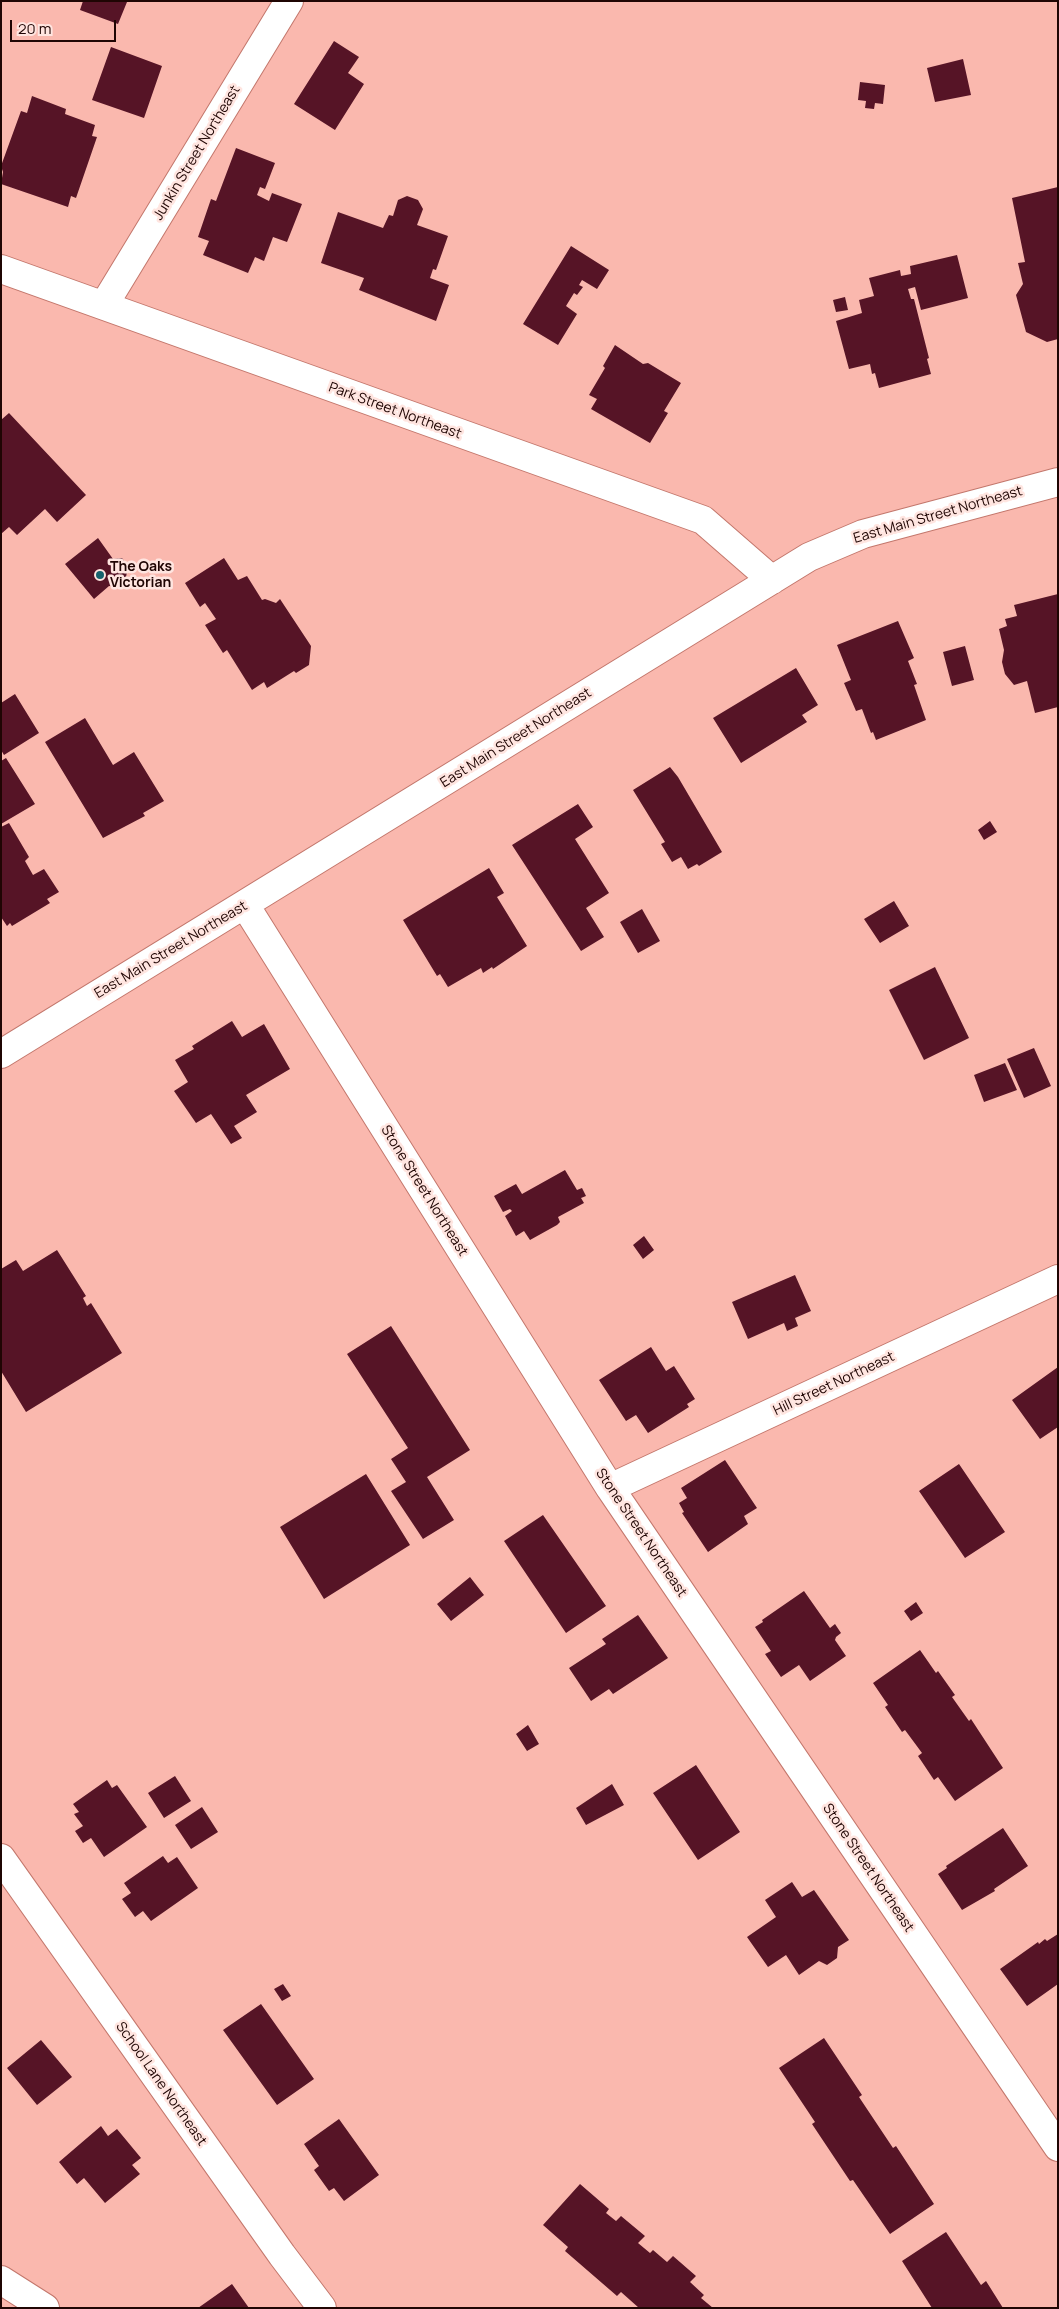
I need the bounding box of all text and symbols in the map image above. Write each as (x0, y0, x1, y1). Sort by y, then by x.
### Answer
scale bar (12, 10, 119, 42)
text: 20 m (18, 18, 51, 39)
street label: Junkin Street Northeast (150, 83, 244, 223)
street label: Park Street Northeast (326, 379, 464, 443)
street label: East Main Street Northeast (852, 483, 1024, 547)
place label: The Oaks Victorian (110, 559, 172, 592)
marker: The Oaks Victorian (94, 569, 106, 581)
street label: East Main Street Northeast (437, 685, 595, 791)
street label: East Main Street Northeast (92, 898, 250, 1002)
street label: Stone Street Northeast (377, 1123, 471, 1259)
street label: Hill Street Northeast (771, 1349, 897, 1419)
street label: Stone Street Northeast (592, 1466, 690, 1600)
street label: Stone Street Northeast (819, 1801, 917, 1935)
street label: School Lane Northeast (112, 2019, 210, 2149)

